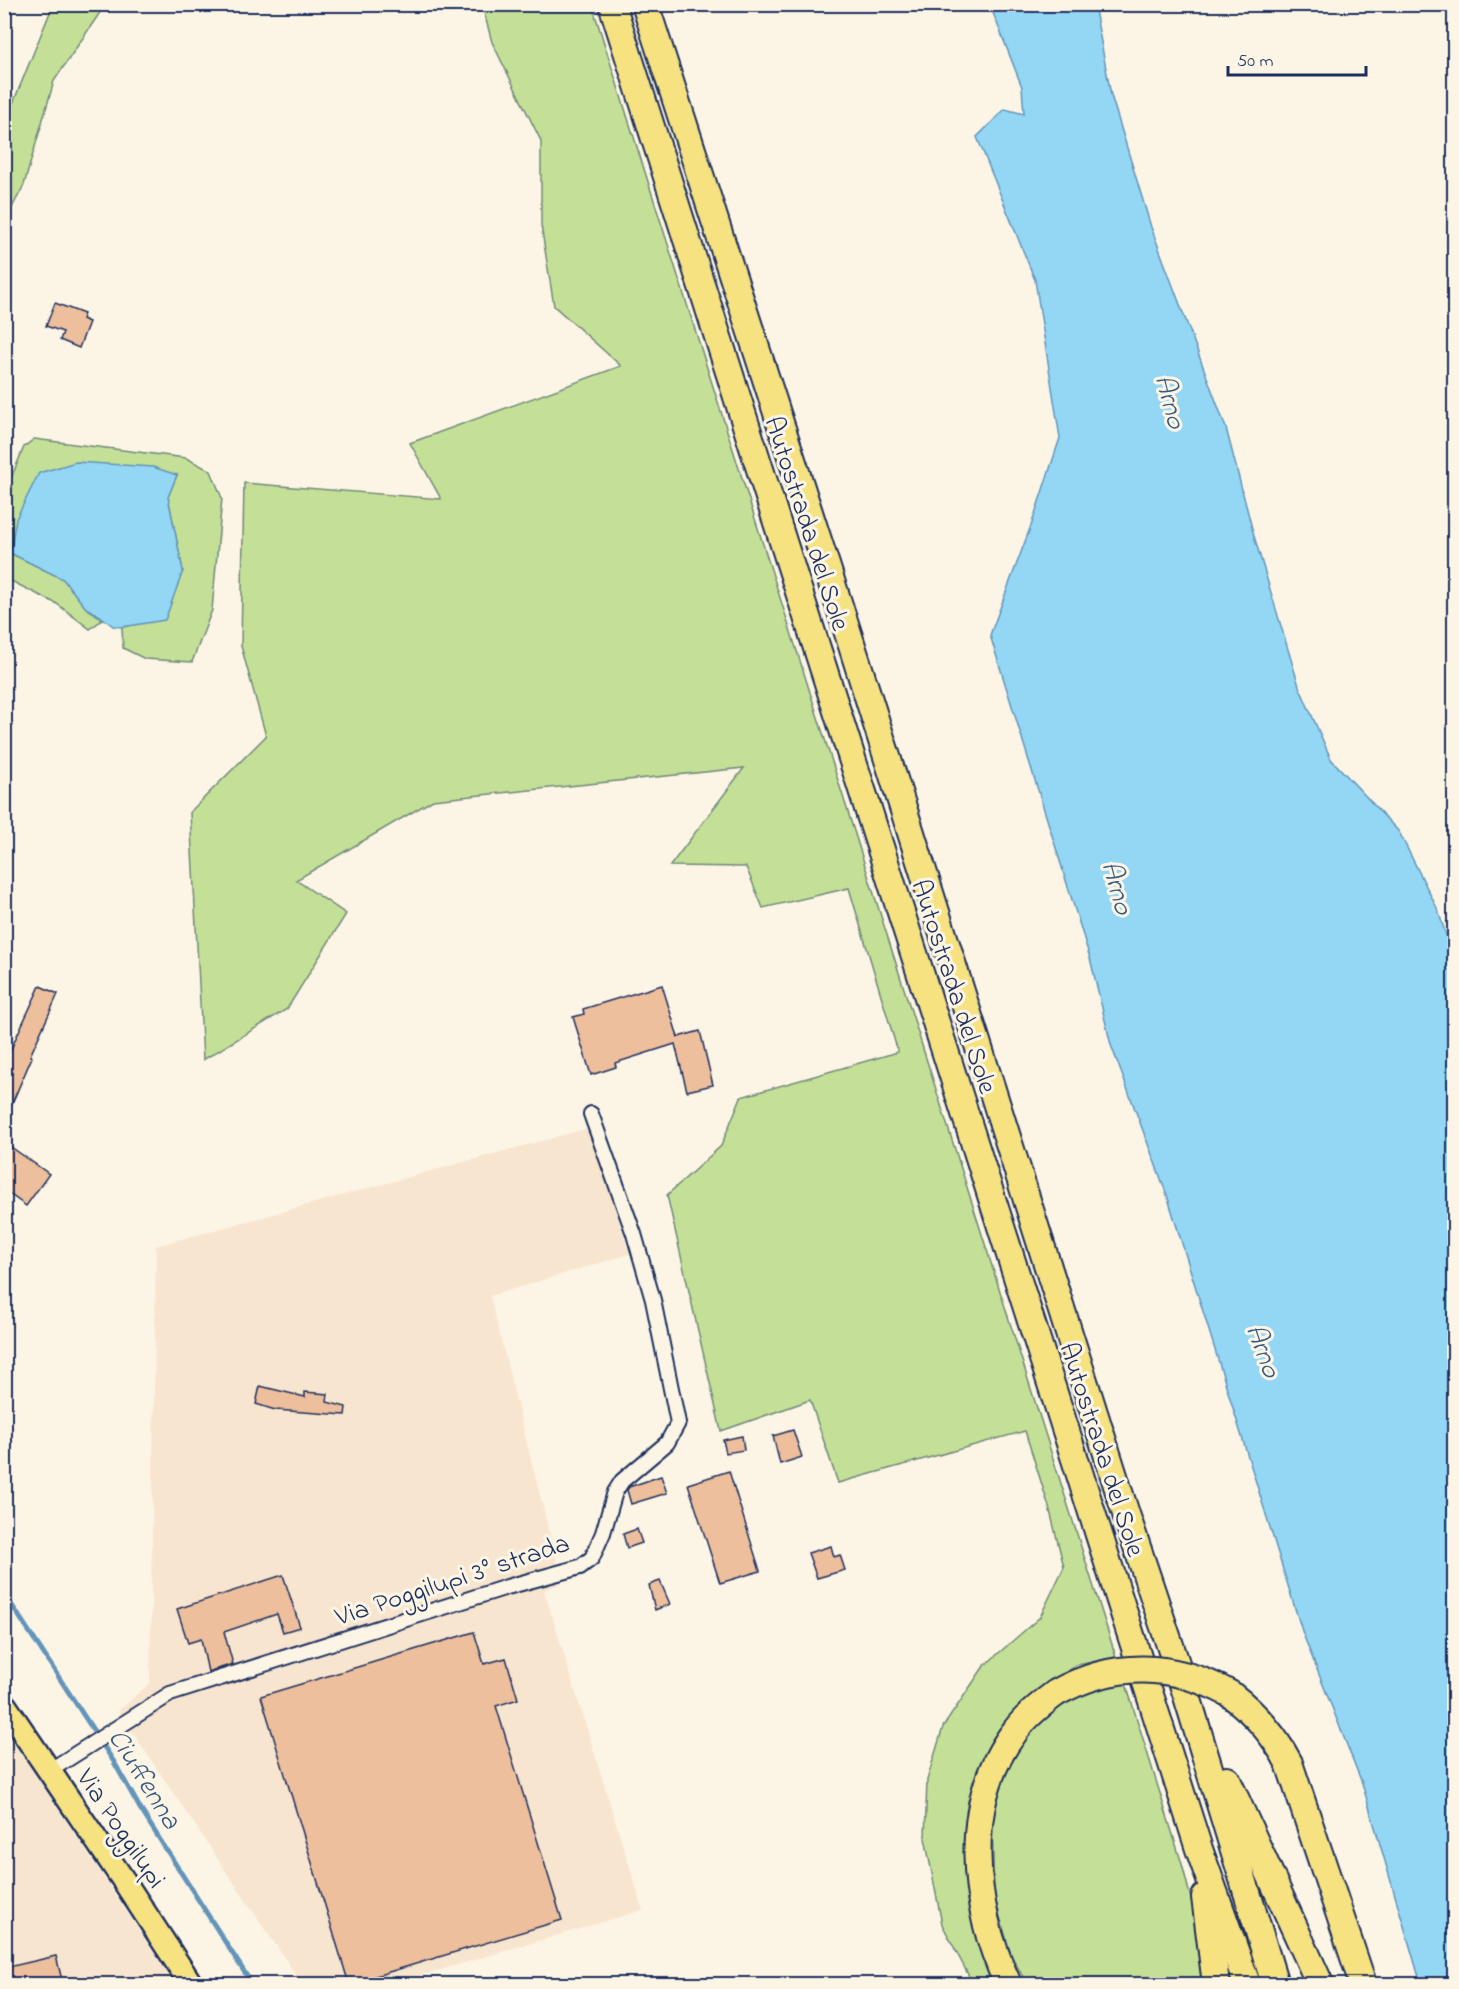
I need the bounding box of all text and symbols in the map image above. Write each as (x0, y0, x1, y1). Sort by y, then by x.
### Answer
scale bar (1228, 39, 1366, 77)
text: 50 m (1237, 49, 1274, 75)
water label: Arno (1142, 370, 1196, 435)
street label: Autostrada del Sole (753, 412, 859, 637)
water label: Arno (1088, 856, 1143, 921)
street label: Autostrada del Sole (900, 875, 1006, 1100)
water label: Arno (1233, 1319, 1291, 1385)
street label: Autostrada del Sole (1048, 1338, 1154, 1563)
street label: Via Poggilupi 3° strada (330, 1525, 575, 1638)
water label: Ciuffenna (96, 1722, 190, 1839)
street label: Via Poggilupi (65, 1761, 174, 1897)

